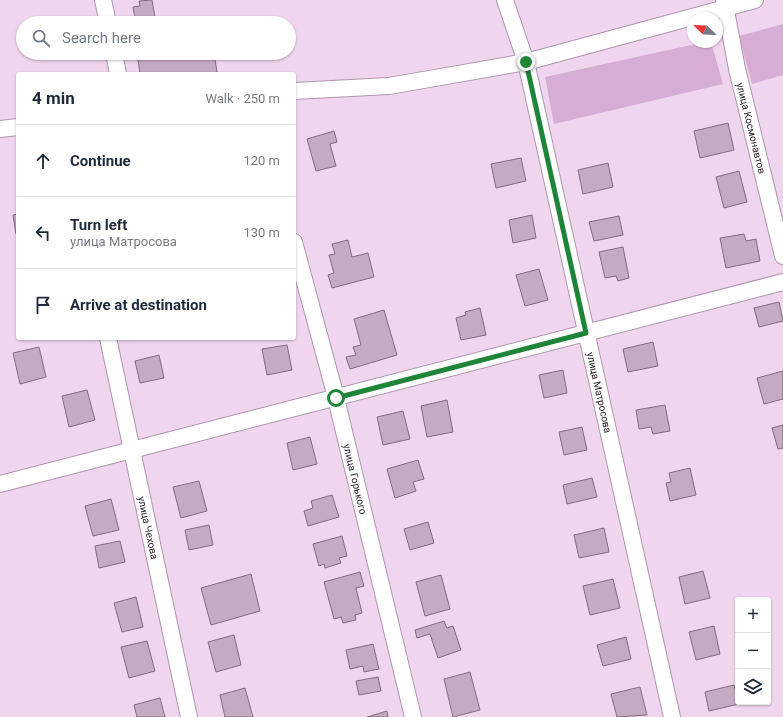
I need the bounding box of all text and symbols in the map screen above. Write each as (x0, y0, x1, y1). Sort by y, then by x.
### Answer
north arrow (687, 12, 723, 48)
search box (16, 16, 296, 60)
icon: search (30, 27, 52, 49)
text: Search here (62, 29, 141, 47)
route end (517, 53, 535, 71)
street label: улица Космонавтов (735, 82, 768, 175)
text: 4 min (32, 88, 75, 108)
text: Walk · 250 m (205, 91, 280, 106)
icon: ahead (32, 150, 54, 172)
text: Continue (70, 152, 131, 170)
text: 120 m (243, 153, 280, 168)
text: Turn left (70, 216, 127, 234)
icon: left (32, 222, 54, 244)
text: 130 m (243, 225, 280, 240)
text: улица Матросова (70, 234, 177, 249)
icon: arrive (32, 294, 54, 316)
text: Arrive at destination (70, 296, 207, 314)
street label: улица Матросова (585, 351, 613, 434)
route start (327, 389, 345, 407)
street label: улица Горького (341, 443, 369, 516)
street label: улица Чехова (136, 495, 160, 560)
map controls (735, 597, 771, 705)
button: + (735, 597, 771, 633)
button: − (735, 633, 771, 669)
button: layers (735, 669, 771, 705)

